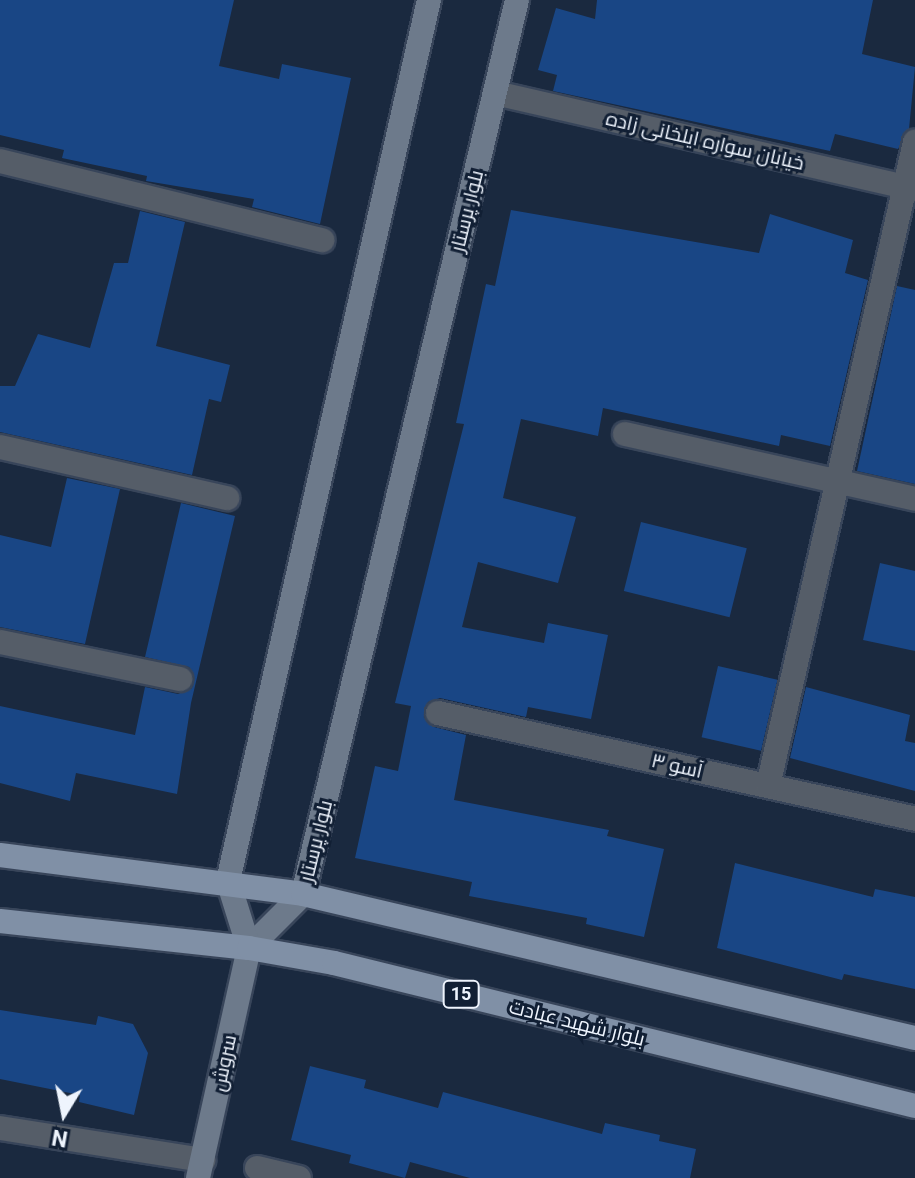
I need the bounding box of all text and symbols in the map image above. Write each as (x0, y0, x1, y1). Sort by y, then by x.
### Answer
street label: خیابان سواره ایلخانی زاده (604, 107, 806, 175)
street label: بلوار پرستار (445, 168, 489, 254)
street label: آسو ۳ (649, 748, 705, 784)
street label: بلوار پرستار (294, 798, 338, 884)
road number: 15 (441, 980, 481, 1008)
street label: بلوار شهید عبادت (507, 995, 647, 1051)
street label: سروش (206, 1032, 242, 1094)
north arrow (24, 1074, 104, 1154)
text: N (50, 1124, 70, 1152)

